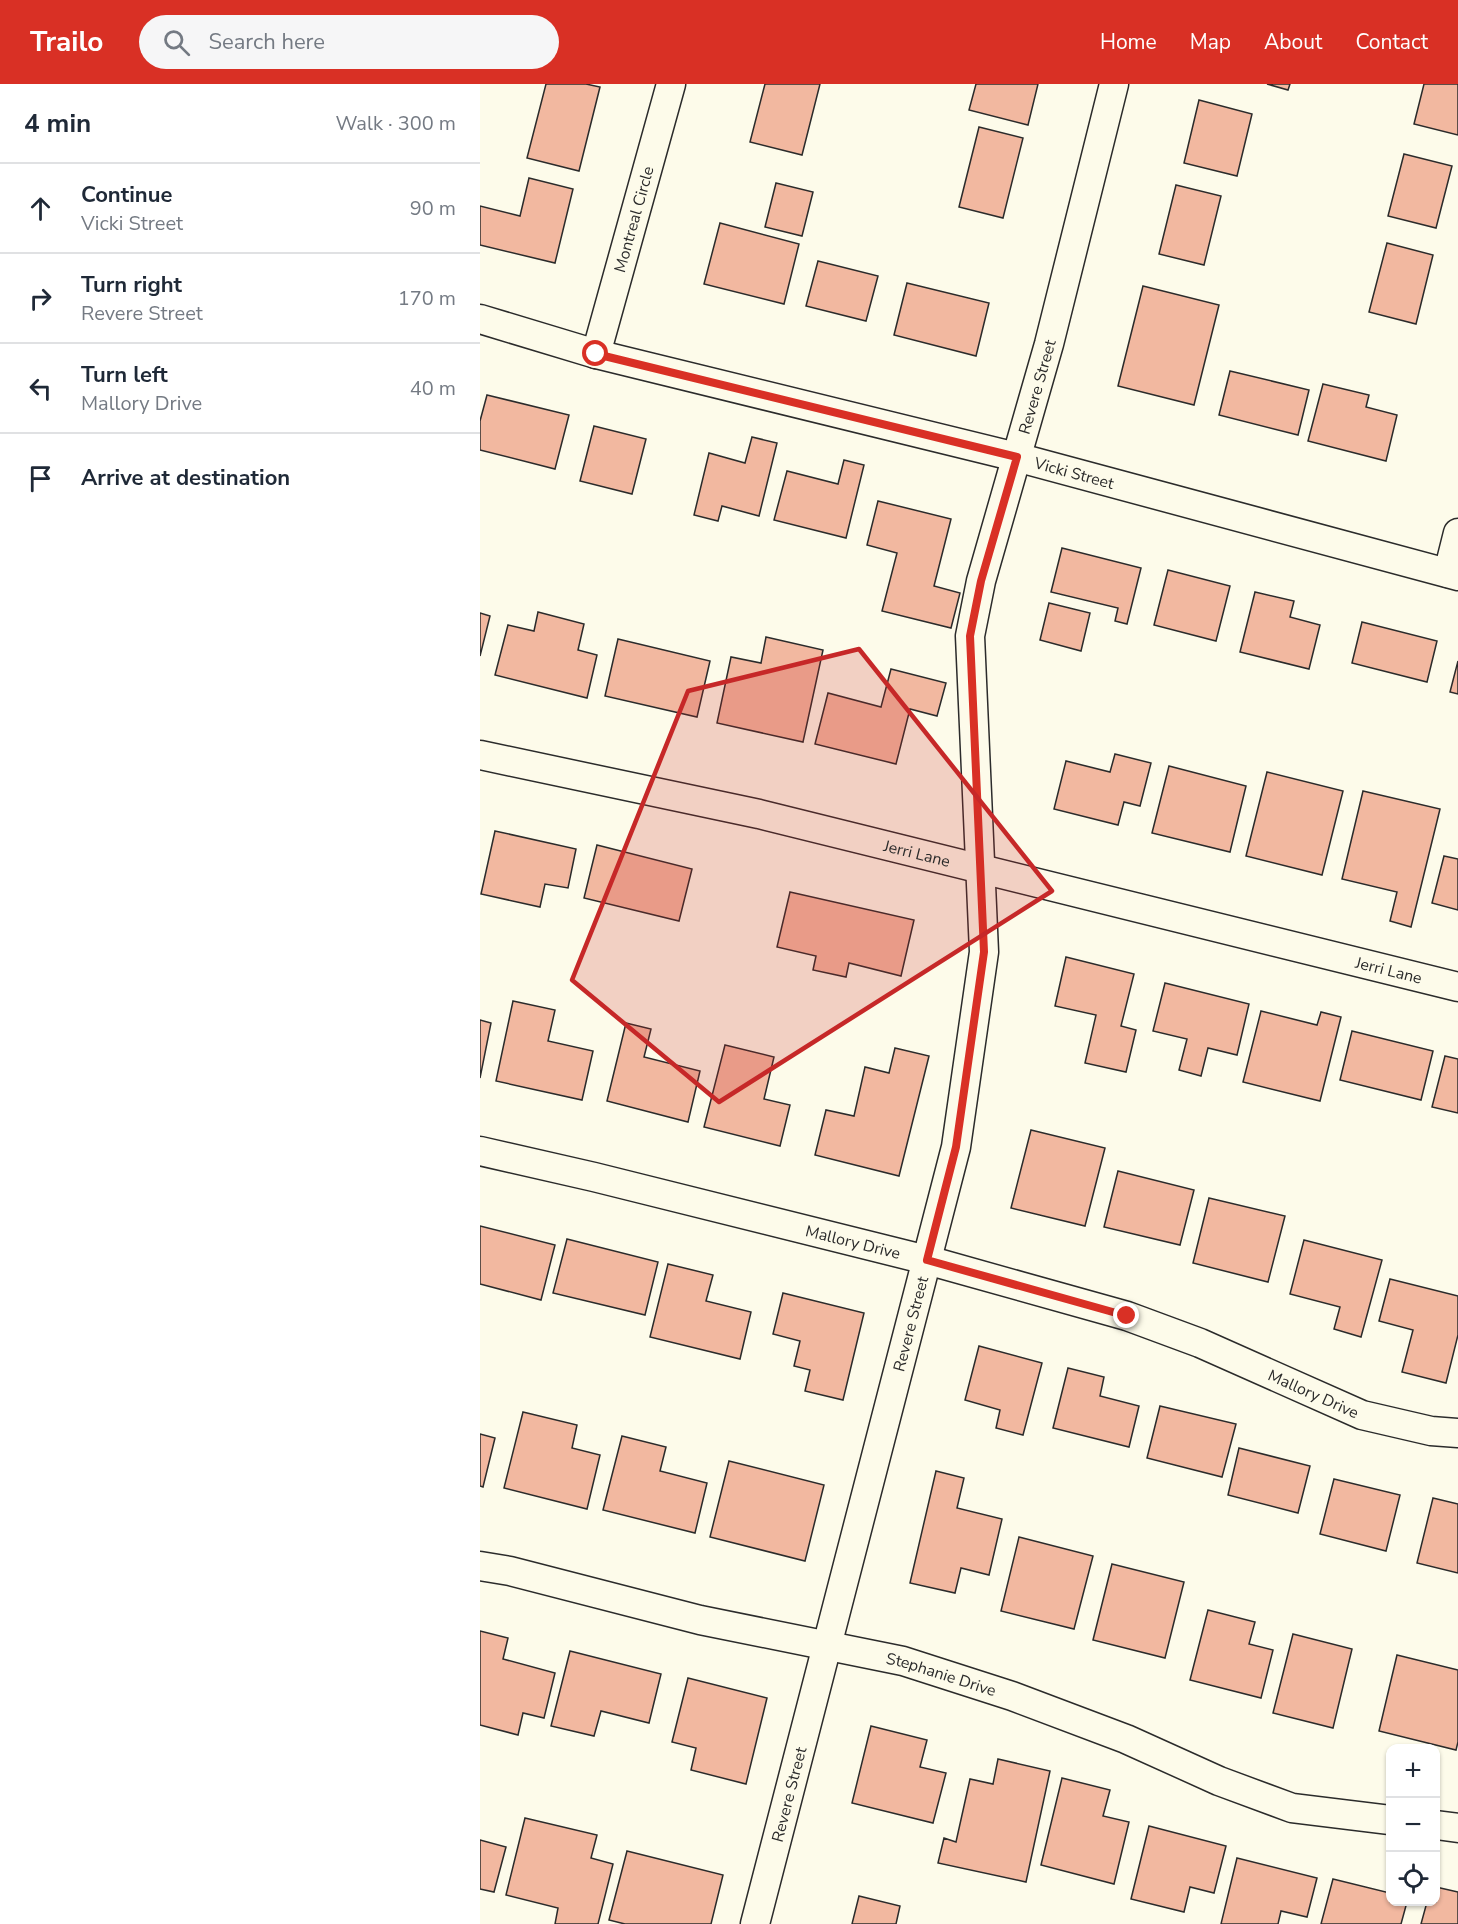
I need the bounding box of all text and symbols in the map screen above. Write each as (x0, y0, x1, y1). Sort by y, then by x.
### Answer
search box (139, 15, 559, 69)
text: Trailo (30, 23, 103, 61)
icon: search (160, 26, 193, 59)
text: Search here (208, 27, 325, 57)
text: Home (1100, 28, 1157, 56)
text: Map (1190, 28, 1231, 56)
text: About (1264, 28, 1322, 56)
text: Contact (1355, 28, 1428, 56)
text: 4 min (24, 106, 91, 141)
text: Walk · 300 m (336, 110, 456, 137)
street label: Montreal Circle (609, 164, 660, 275)
text: Continue (81, 180, 172, 210)
icon: ahead (24, 192, 57, 225)
text: 90 m (410, 195, 456, 222)
text: Vicki Street (81, 210, 183, 237)
text: Turn right (81, 270, 182, 300)
icon: right (24, 282, 57, 315)
text: 170 m (398, 285, 456, 312)
text: Revere Street (81, 300, 203, 327)
street label: Revere Street (1014, 337, 1062, 437)
route start (582, 340, 608, 366)
text: Turn left (81, 360, 168, 390)
icon: left (24, 372, 57, 405)
text: 40 m (410, 375, 456, 402)
text: Mallory Drive (81, 390, 202, 417)
street label: Vicki Street (1031, 452, 1117, 495)
icon: arrive (24, 462, 57, 495)
text: Arrive at destination (81, 463, 290, 493)
street label: Jerri Lane (880, 835, 952, 873)
street label: Jerri Lane (1352, 952, 1424, 990)
street label: Mallory Drive (803, 1220, 903, 1265)
street label: Revere Street (888, 1274, 934, 1374)
route end (1113, 1302, 1139, 1328)
street label: Mallory Drive (1264, 1365, 1362, 1424)
street label: Stephanie Drive (884, 1648, 999, 1702)
street label: Revere Street (767, 1744, 812, 1845)
map controls (1386, 1744, 1440, 1906)
button: + (1386, 1744, 1440, 1798)
button: − (1386, 1798, 1440, 1852)
button: locate (1386, 1852, 1440, 1906)

